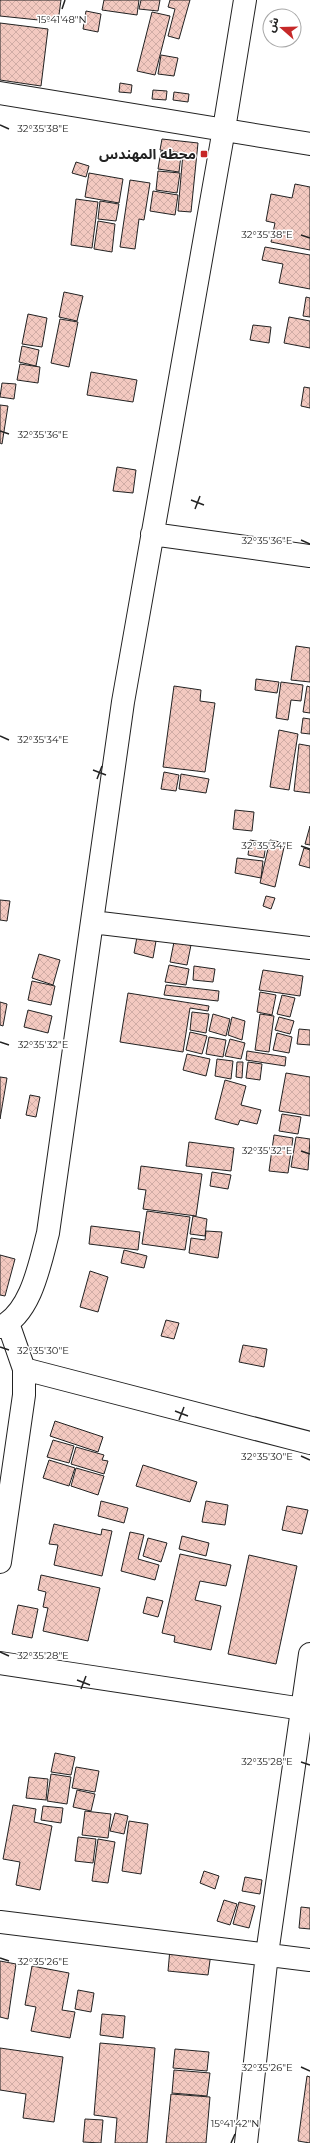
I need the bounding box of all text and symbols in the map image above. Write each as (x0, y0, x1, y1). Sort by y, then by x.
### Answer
north arrow (262, 8, 302, 48)
text: 15°41'48"N (37, 13, 87, 26)
text: ش (263, 15, 282, 34)
text: 32°35'38"E (17, 122, 69, 135)
place label: محطه المهندس (99, 145, 196, 163)
marker: محطه المهندس (199, 149, 209, 159)
text: 32°35'38"E (241, 228, 293, 241)
text: 32°35'36"E (17, 428, 69, 441)
text: 32°35'36"E (241, 534, 293, 547)
text: 32°35'34"E (17, 733, 69, 746)
text: 32°35'34"E (241, 839, 293, 852)
text: 32°35'32"E (18, 1038, 69, 1051)
text: 32°35'32"E (242, 1144, 293, 1157)
text: 32°35'30"E (17, 1344, 69, 1357)
text: 32°35'30"E (241, 1450, 293, 1463)
text: 32°35'28"E (17, 1649, 69, 1662)
text: 32°35'28"E (241, 1755, 293, 1768)
text: 32°35'26"E (17, 1955, 69, 1968)
text: 32°35'26"E (241, 2061, 293, 2074)
text: 15°41'42"N (211, 2117, 259, 2130)

